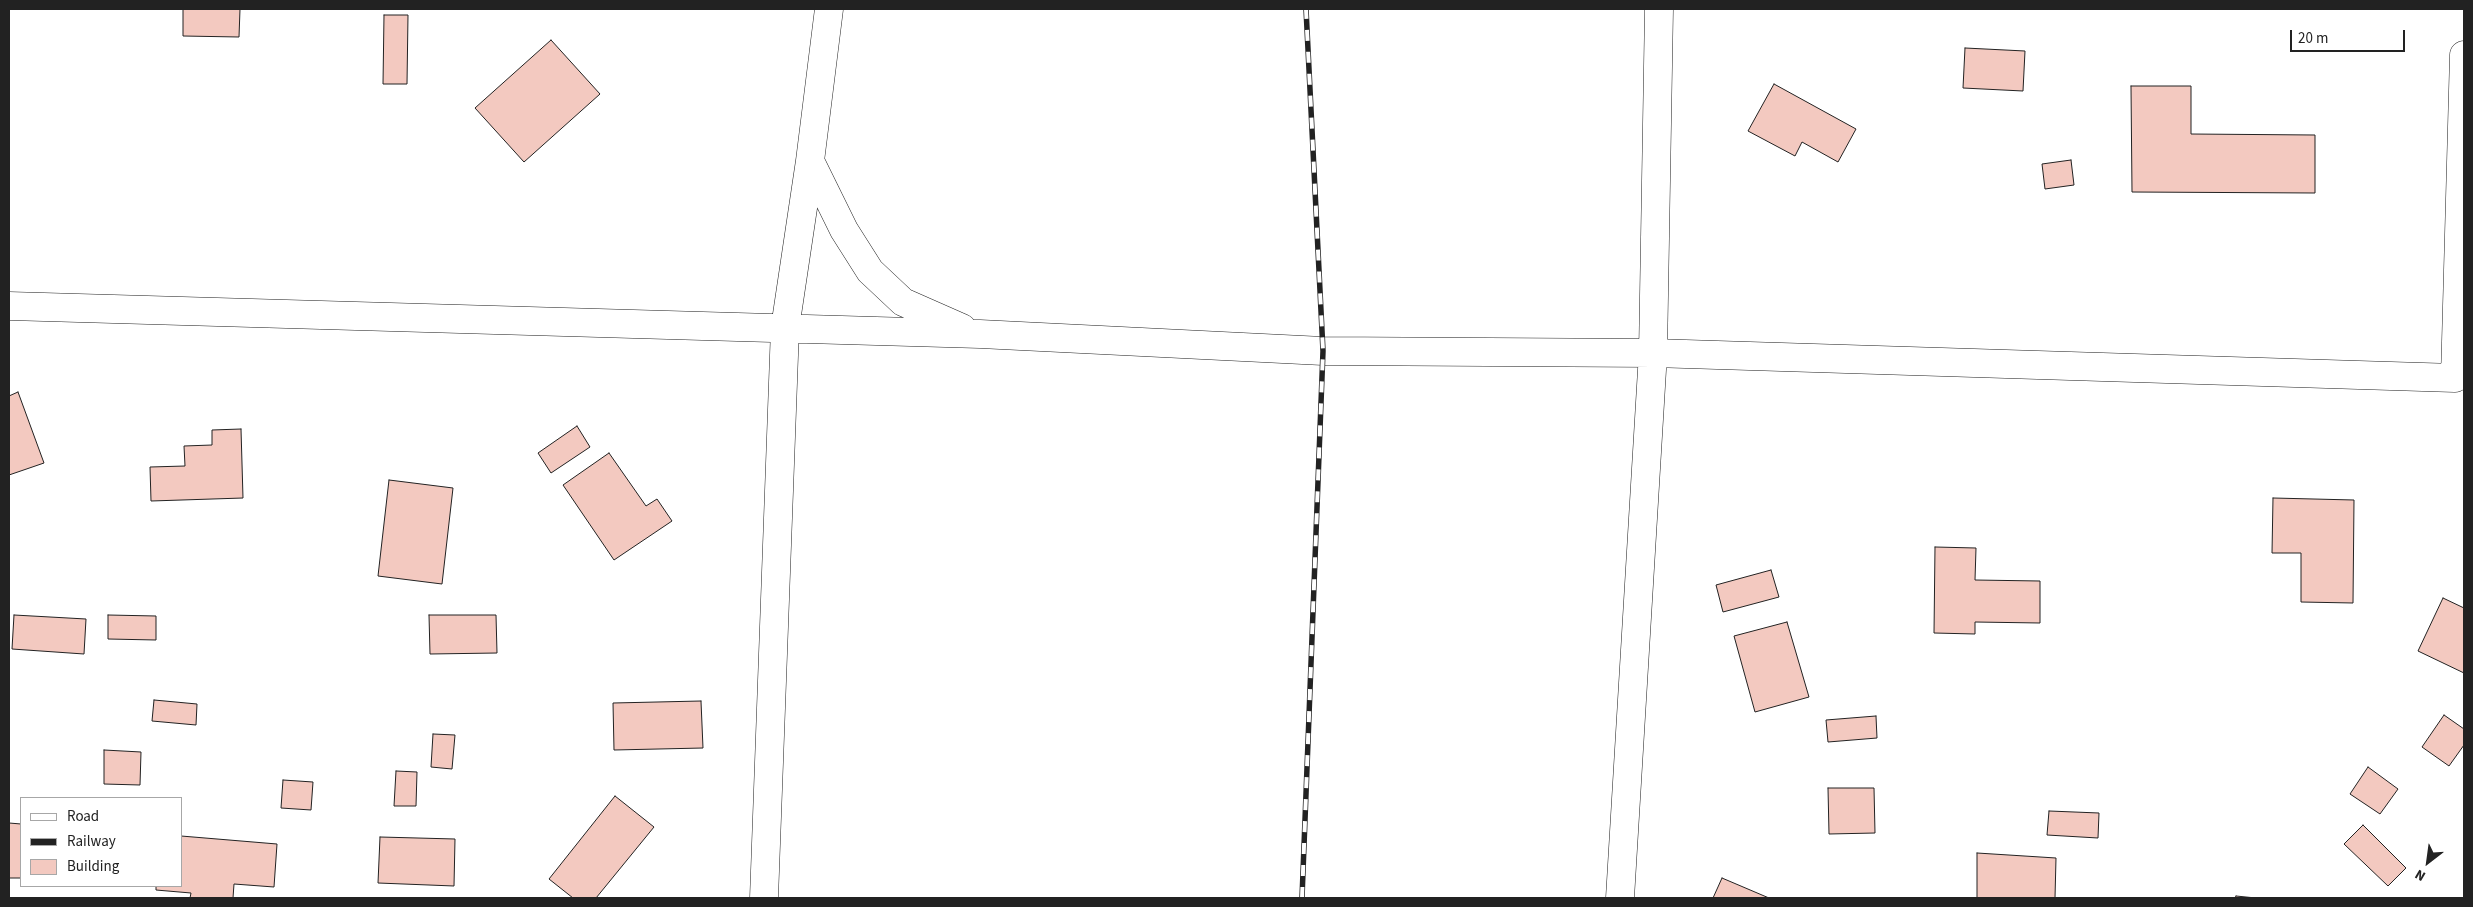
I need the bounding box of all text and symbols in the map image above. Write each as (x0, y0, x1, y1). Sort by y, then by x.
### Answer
scale bar (2293, 20, 2408, 52)
text: 20 m (2298, 28, 2328, 49)
legend (20, 797, 182, 887)
text: Road (67, 806, 99, 827)
text: Railway (67, 831, 116, 852)
north arrow (2403, 837, 2453, 887)
text: Building (67, 856, 119, 877)
text: N (2411, 864, 2430, 886)

